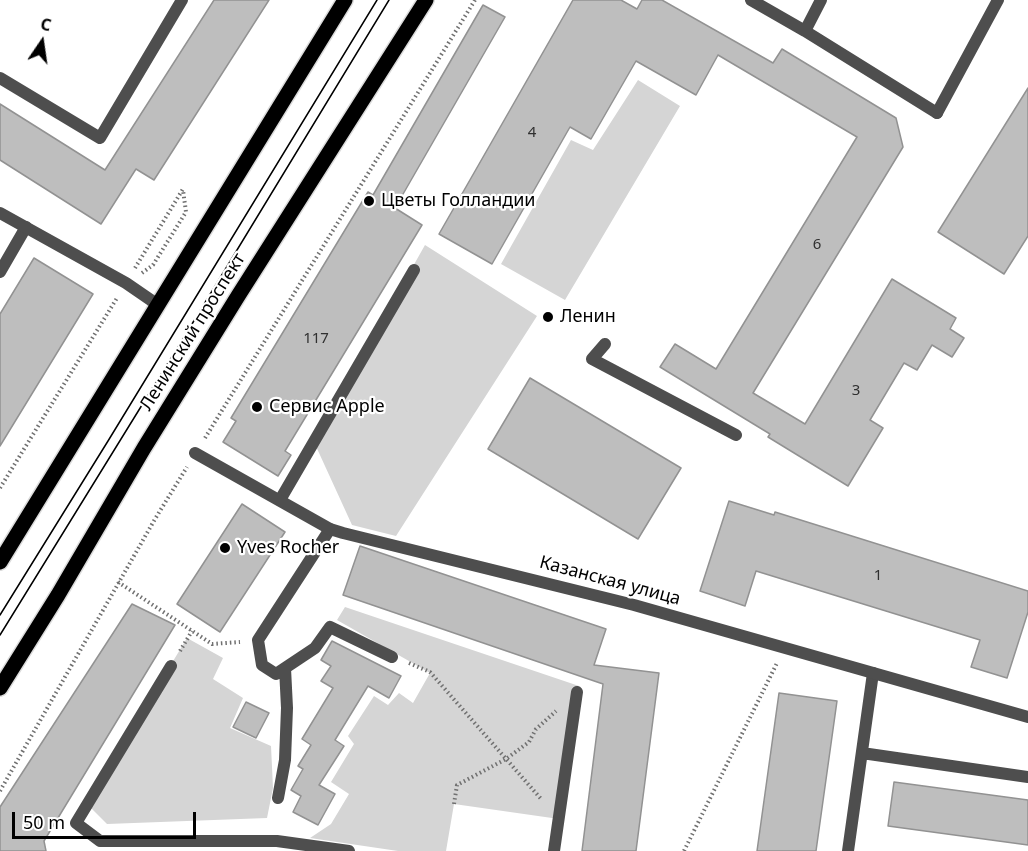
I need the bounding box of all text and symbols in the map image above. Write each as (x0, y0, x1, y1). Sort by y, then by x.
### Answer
north arrow (12, 12, 72, 72)
text: С (39, 13, 54, 36)
house number: 4 (528, 124, 536, 142)
place label: Цветы Голландии (381, 190, 536, 212)
marker: Цветы Голландии (362, 194, 376, 208)
house number: 6 (813, 236, 821, 254)
street label: Ленинский проспект (136, 249, 250, 415)
place label: Ленин (560, 306, 616, 328)
marker: Ленин (541, 310, 555, 324)
house number: 117 (303, 330, 329, 348)
house number: 3 (852, 382, 860, 400)
place label: Сервис Apple (269, 396, 385, 418)
marker: Сервис Apple (250, 400, 264, 414)
place label: Yves Rocher (237, 537, 339, 559)
marker: Yves Rocher (218, 541, 232, 555)
street label: Казанская улица (537, 552, 683, 610)
house number: 1 (874, 567, 882, 585)
scale bar (15, 800, 200, 838)
text: 50 m (23, 810, 65, 834)

